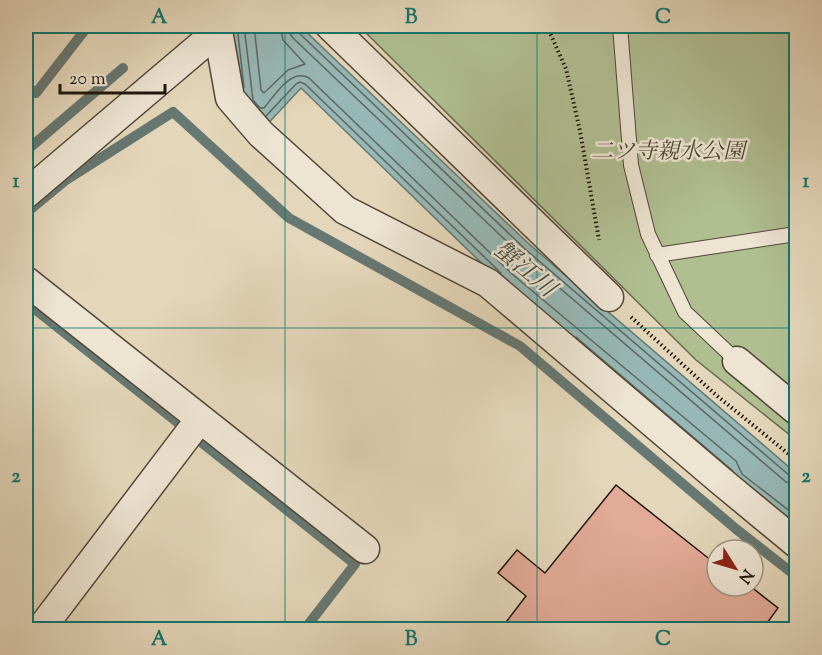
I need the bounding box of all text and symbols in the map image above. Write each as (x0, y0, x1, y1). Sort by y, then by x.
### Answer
text: A (151, 4, 168, 33)
text: B (405, 4, 418, 33)
text: C (655, 4, 671, 33)
scale bar (60, 57, 165, 95)
text: 20 m (69, 67, 106, 93)
park label: 二ツ寺親水公園 (591, 137, 748, 169)
text: 1 (13, 168, 20, 197)
text: 1 (803, 168, 810, 197)
water label: 蟹江川 (485, 234, 565, 308)
text: 2 (11, 463, 21, 492)
text: 2 (801, 463, 811, 492)
north arrow (705, 538, 765, 598)
text: N (732, 563, 758, 588)
text: A (151, 626, 168, 655)
text: B (405, 626, 418, 655)
text: C (655, 626, 671, 655)

